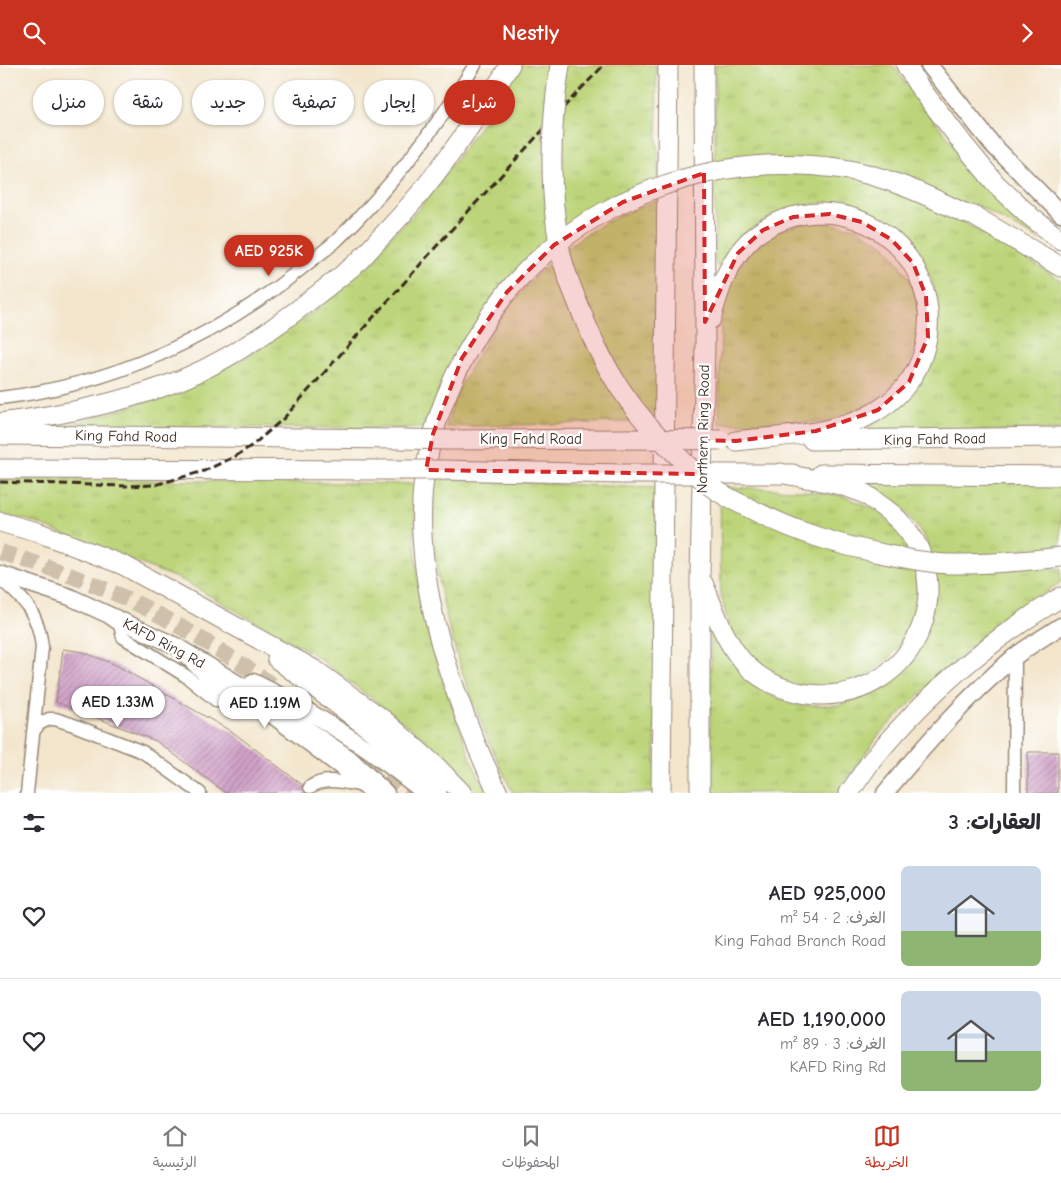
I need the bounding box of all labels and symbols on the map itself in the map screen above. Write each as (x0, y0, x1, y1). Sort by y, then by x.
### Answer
pin: AED 925K (217, 235, 321, 277)
street label: Northern Ring Road (693, 364, 713, 494)
street label: King Fahd Road (75, 426, 177, 446)
street label: King Fahd Road (884, 429, 986, 449)
street label: King Fahd Road (480, 430, 582, 448)
street label: KAFD Ring Rd (120, 614, 208, 672)
pin: AED 1.33M (61, 685, 175, 728)
pin: AED 1.19M (208, 687, 322, 729)

